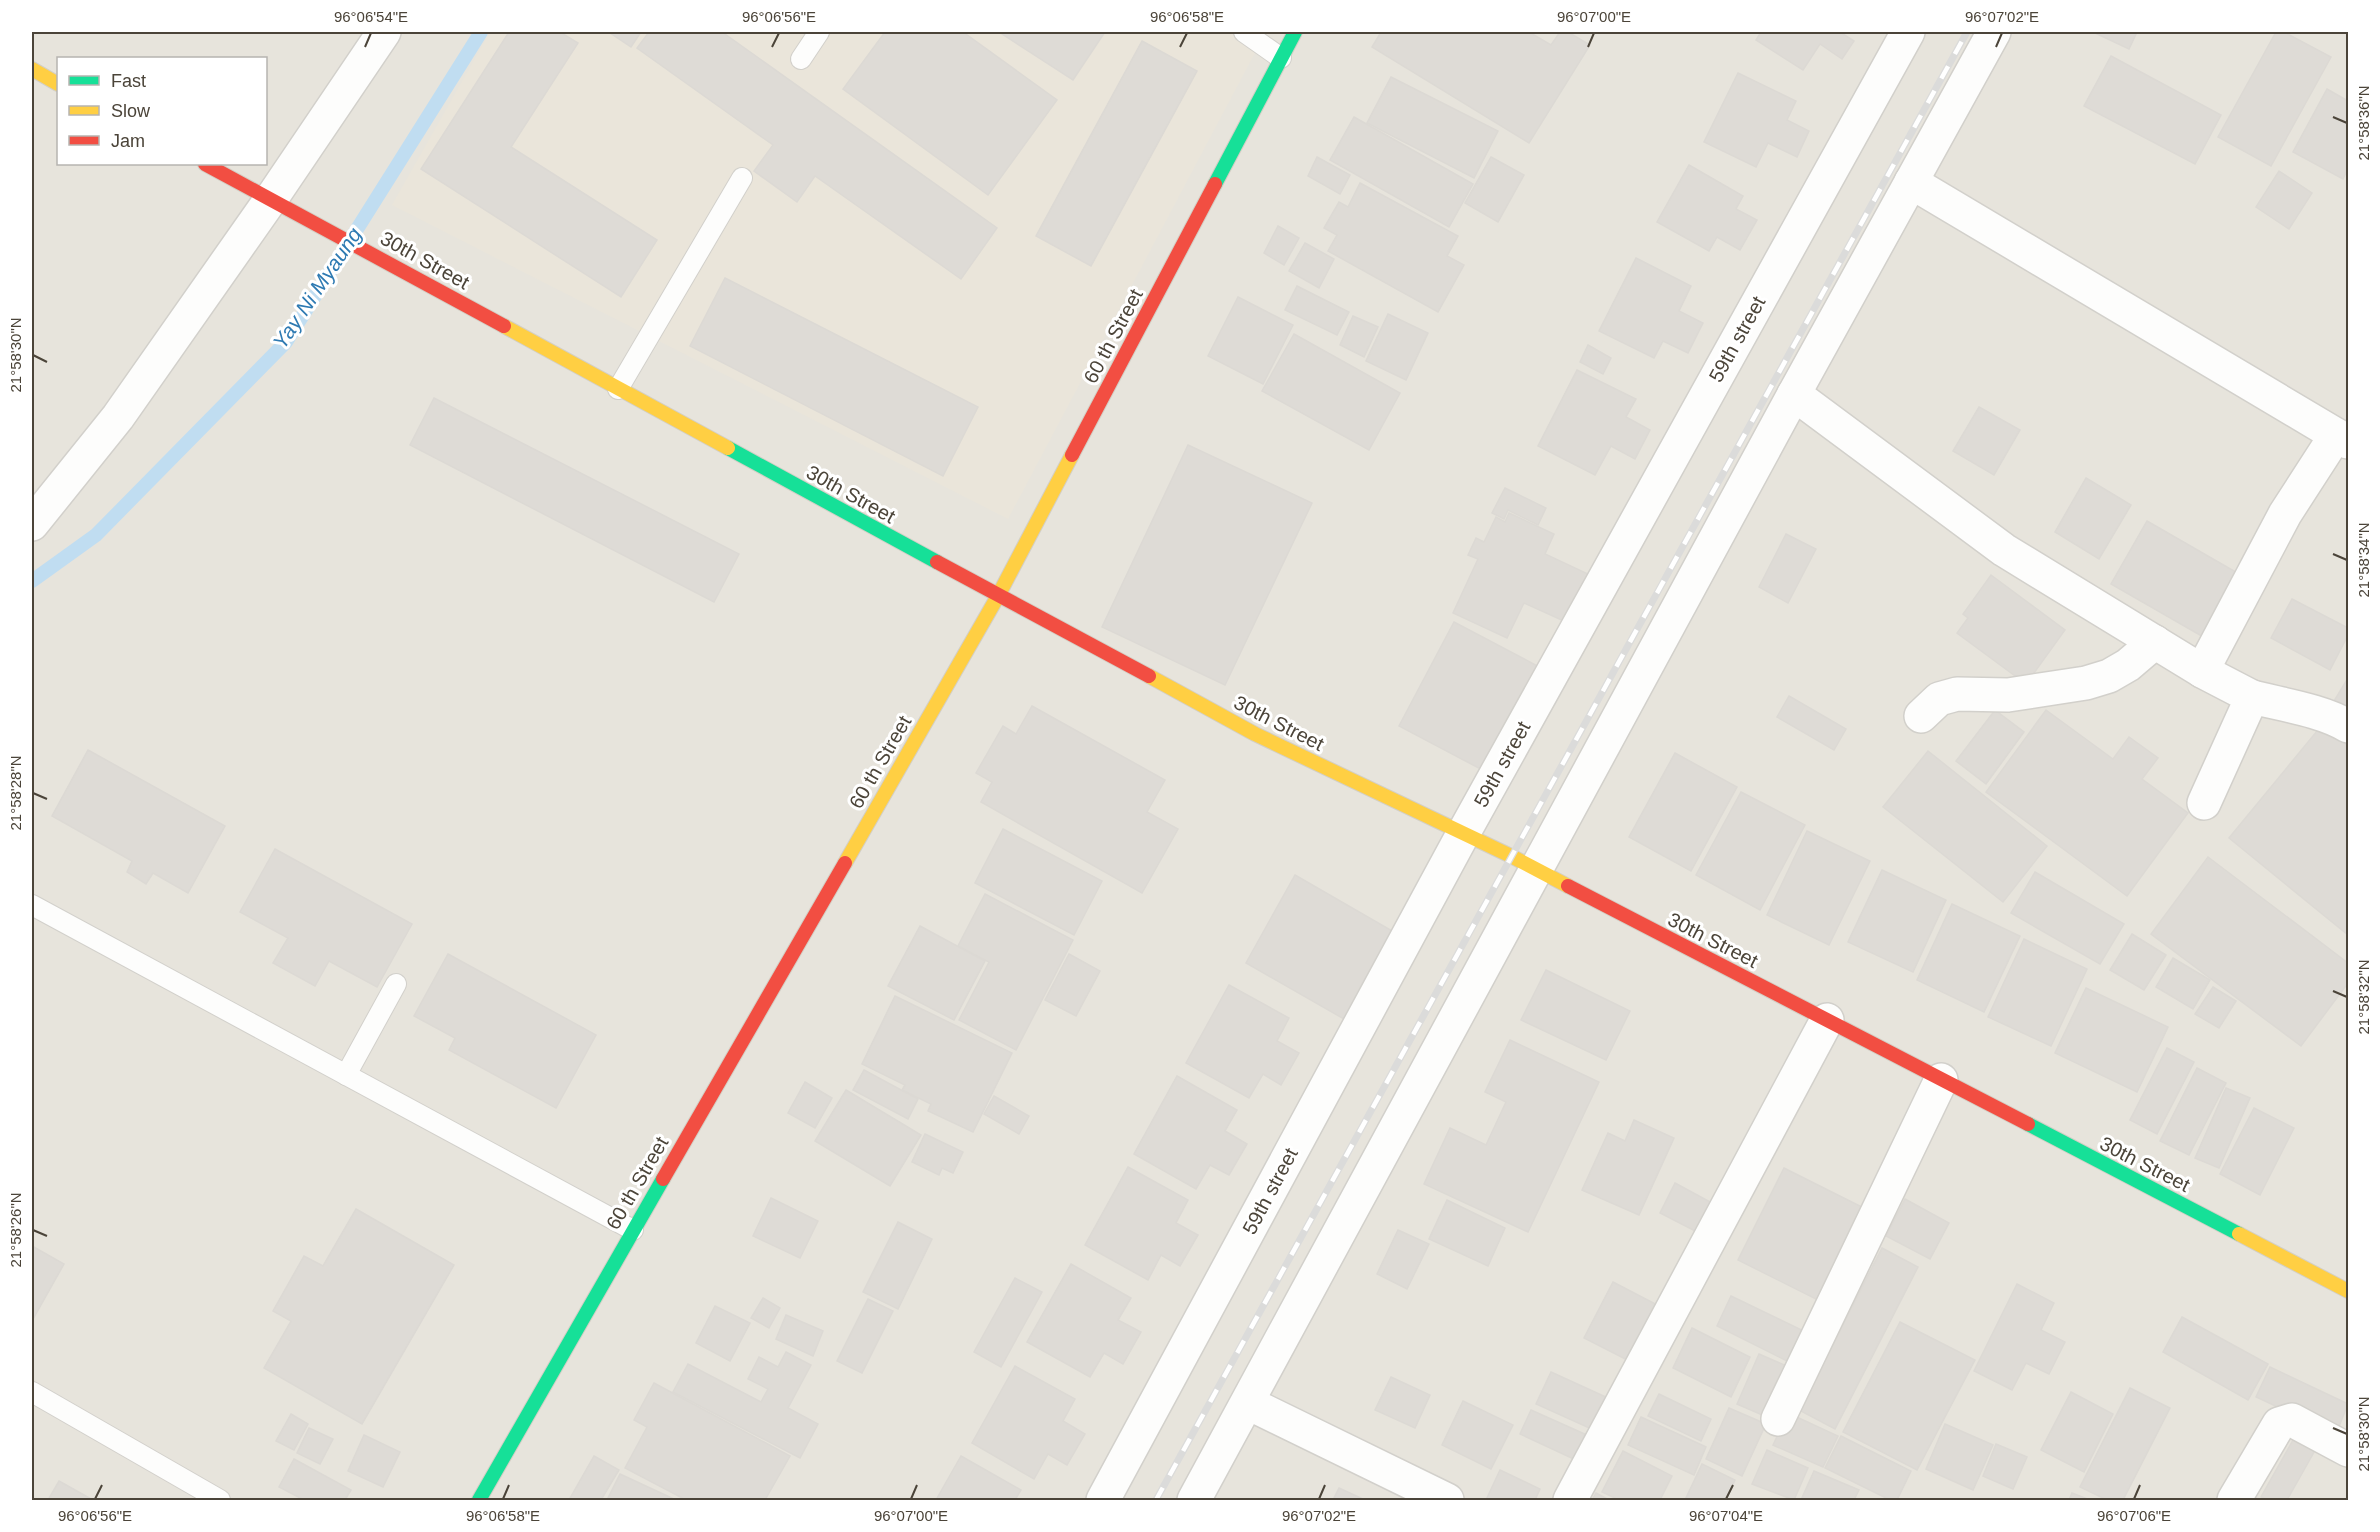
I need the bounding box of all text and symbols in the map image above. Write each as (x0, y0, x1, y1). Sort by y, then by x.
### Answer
text: 96°06'54"E (334, 8, 408, 25)
text: 96°06'56"E (742, 8, 816, 25)
text: 96°06'58"E (1150, 8, 1224, 25)
text: 96°07'00"E (1557, 8, 1631, 25)
text: 96°07'02"E (1965, 8, 2039, 25)
legend (57, 57, 267, 165)
text: Fast (111, 71, 146, 91)
text: 21°58'36"N (2355, 85, 2372, 161)
text: Slow (111, 101, 151, 121)
text: Jam (111, 131, 145, 151)
water label: Yay Ni Myaung (268, 223, 366, 353)
street label: 30th Street (377, 227, 474, 294)
street label: 60 th Street (1079, 285, 1147, 387)
street label: 59th street (1704, 292, 1770, 386)
text: 21°58'30"N (7, 317, 24, 393)
street label: 30th Street (803, 461, 900, 528)
text: 21°58'34"N (2355, 522, 2372, 598)
street label: 30th Street (1230, 691, 1328, 755)
street label: 60 th Street (845, 711, 916, 812)
street label: 59th street (1469, 717, 1535, 811)
text: 21°58'28"N (7, 755, 24, 831)
street label: 30th Street (1664, 908, 1762, 972)
text: 21°58'32"N (2355, 959, 2372, 1035)
street label: 60 th Street (602, 1132, 673, 1233)
street label: 30th Street (2096, 1132, 2194, 1196)
street label: 59th street (1238, 1144, 1302, 1238)
text: 21°58'26"N (7, 1192, 24, 1268)
text: 21°58'30"N (2355, 1396, 2372, 1472)
text: 96°06'56"E (58, 1507, 132, 1524)
text: 96°06'58"E (466, 1507, 540, 1524)
text: 96°07'00"E (874, 1507, 948, 1524)
text: 96°07'02"E (1282, 1507, 1356, 1524)
text: 96°07'04"E (1689, 1507, 1763, 1524)
text: 96°07'06"E (2097, 1507, 2171, 1524)

